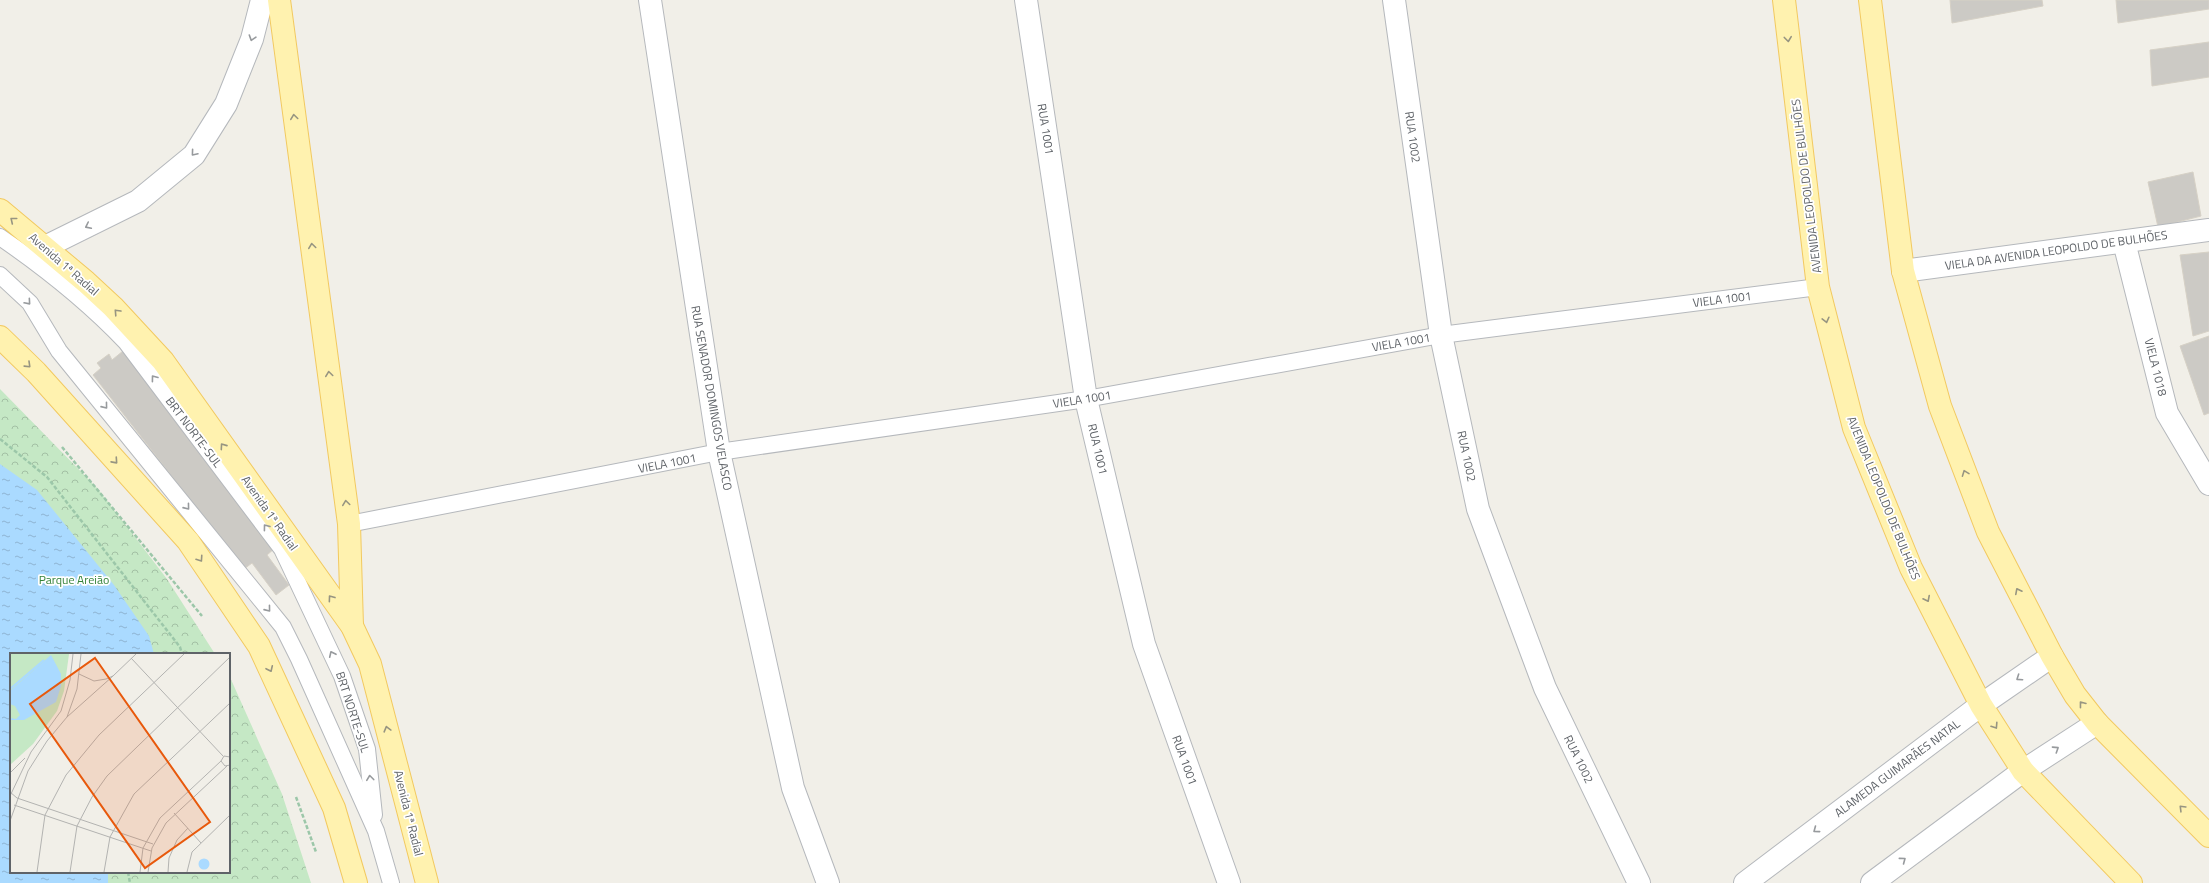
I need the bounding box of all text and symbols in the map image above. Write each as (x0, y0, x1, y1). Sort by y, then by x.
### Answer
one-way arrow (248, 34, 257, 41)
one-way arrow (1783, 36, 1792, 42)
street label: AVENIDA LEOPOLDO DE BULHÕES (1786, 98, 1826, 274)
street label: RUA 1001 (1033, 102, 1059, 156)
street label: RUA 1002 (1400, 110, 1426, 164)
one-way arrow (290, 114, 299, 120)
one-way arrow (192, 148, 199, 156)
one-way arrow (10, 218, 18, 225)
one-way arrow (84, 221, 92, 229)
street label: VIELA DA AVENIDA LEOPOLDO DE BULHÕES (1943, 225, 2169, 275)
street label: Avenida 1ª Radial (25, 228, 103, 300)
one-way arrow (308, 243, 317, 249)
street label: VIELA 1001 (1692, 286, 1752, 312)
one-way arrow (23, 297, 30, 305)
street label: RUA SENADOR DOMINGOS VELASCO (686, 304, 738, 492)
one-way arrow (115, 309, 122, 316)
one-way arrow (1821, 316, 1830, 323)
street label: VIELA 1001 (1370, 328, 1432, 356)
street label: VIELA 1018 (2140, 336, 2172, 398)
one-way arrow (23, 360, 31, 368)
one-way arrow (325, 371, 334, 378)
one-way arrow (152, 376, 159, 383)
street label: VIELA 1001 (1051, 385, 1113, 413)
street label: BRT NORTE-SUL (161, 393, 227, 472)
one-way arrow (100, 402, 107, 409)
street label: AVENIDA LEOPOLDO DE BULHÕES (1842, 413, 1926, 583)
street label: RUA 1001 (1083, 422, 1113, 476)
street label: RUA 1002 (1452, 429, 1482, 483)
one-way arrow (221, 444, 228, 451)
street label: VIELA 1001 (636, 448, 698, 478)
one-way arrow (111, 456, 118, 464)
one-way arrow (1962, 469, 1970, 476)
street label: Avenida 1ª Radial (237, 472, 303, 554)
one-way arrow (342, 500, 351, 506)
one-way arrow (182, 503, 189, 510)
one-way arrow (264, 525, 271, 532)
one-way arrow (195, 555, 203, 562)
park label: Parque Areião (39, 570, 109, 589)
one-way arrow (2015, 588, 2023, 595)
one-way arrow (329, 595, 336, 602)
one-way arrow (1922, 595, 1930, 603)
one-way arrow (264, 604, 271, 611)
one-way arrow (329, 651, 337, 659)
inset map (10, 653, 230, 873)
one-way arrow (265, 664, 273, 672)
street label: BRT NORTE-SUL (331, 669, 375, 755)
one-way arrow (2017, 673, 2024, 680)
one-way arrow (2080, 701, 2087, 708)
street label: ALAMEDA GUIMARÃES NATAL (1830, 714, 1964, 822)
one-way arrow (1990, 722, 1997, 729)
one-way arrow (383, 726, 392, 733)
street label: RUA 1001 (1167, 732, 1203, 788)
street label: RUA 1002 (1559, 732, 1599, 786)
one-way arrow (2052, 747, 2059, 754)
street label: Avenida 1ª Radial (389, 768, 429, 858)
one-way arrow (366, 775, 375, 781)
one-way arrow (2179, 805, 2186, 813)
one-way arrow (1813, 825, 1820, 832)
one-way arrow (1899, 858, 1906, 865)

